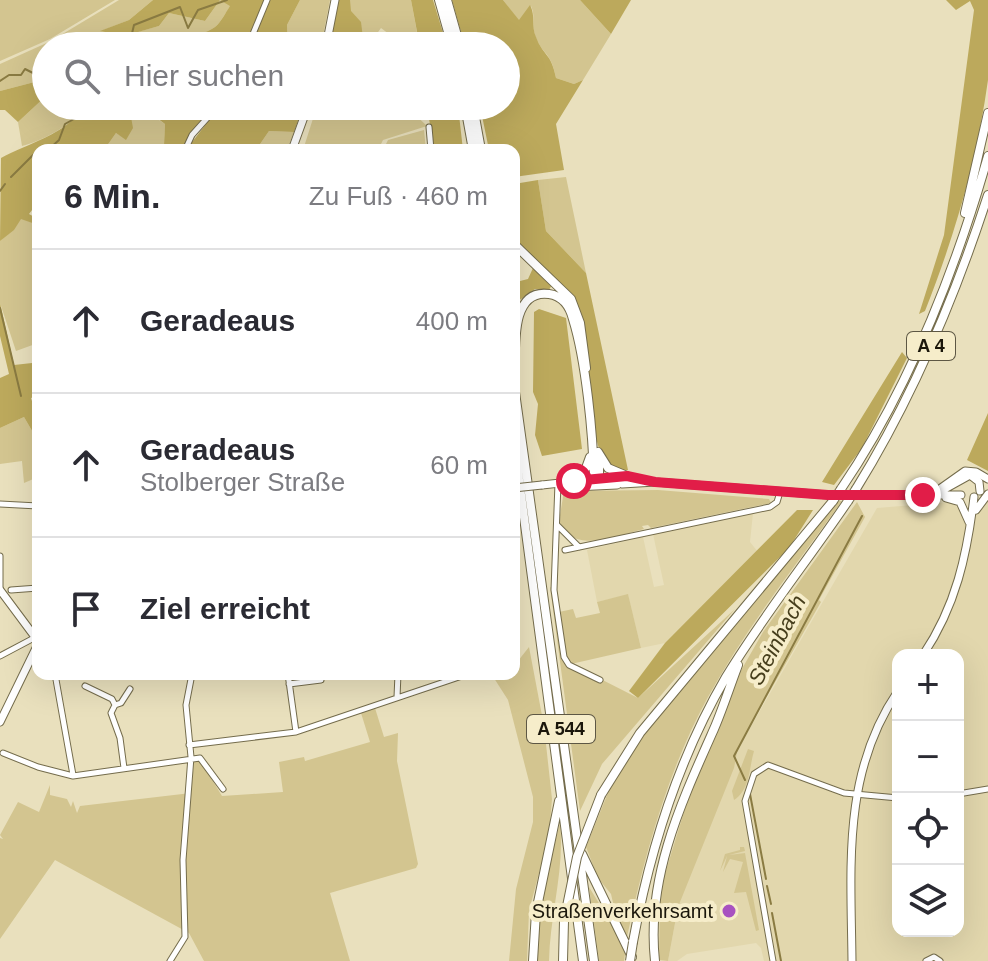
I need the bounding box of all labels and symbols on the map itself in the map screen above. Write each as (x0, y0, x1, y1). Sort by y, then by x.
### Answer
road number: A 4 (907, 332, 955, 360)
route start (556, 463, 592, 499)
route end (905, 477, 941, 513)
water label: Steinbach (743, 591, 811, 689)
road number: A 544 (527, 715, 595, 743)
place label: Straßenverkehrsamt (532, 900, 713, 922)
marker: Straßenverkehrsamt (720, 902, 738, 920)

